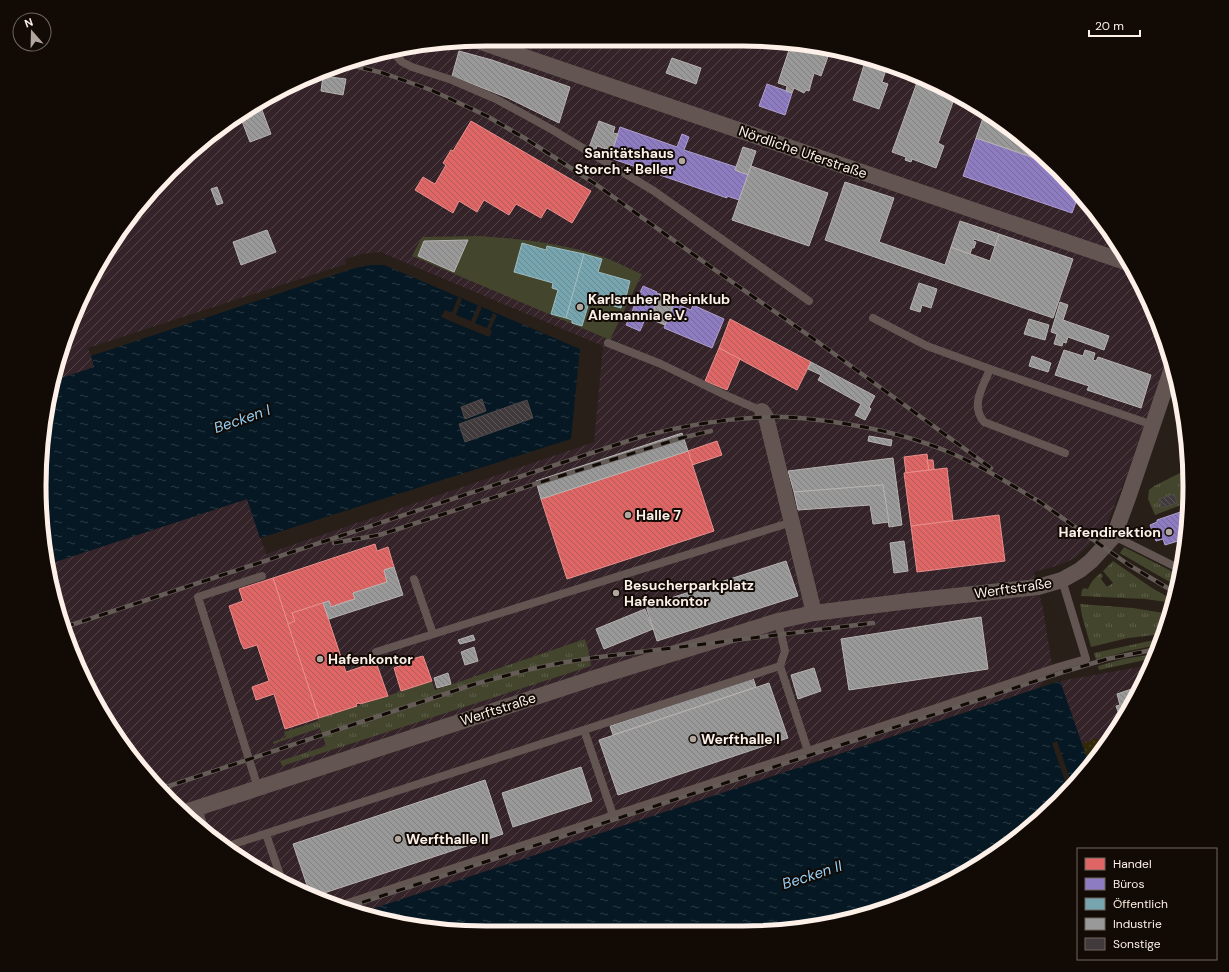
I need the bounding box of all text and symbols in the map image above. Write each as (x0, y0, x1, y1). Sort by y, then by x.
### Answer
north arrow (12, 12, 52, 52)
scale bar (1089, 12, 1140, 38)
text: N (22, 15, 35, 31)
text: 20 m (1095, 18, 1124, 34)
street label: Nördliche Uferstraße (736, 122, 870, 182)
place label: Sanitätshaus Storch + Beller (575, 144, 674, 178)
marker: Sanitätshaus Storch + Beller (677, 156, 687, 166)
place label: Karlsruher Rheinklub Alemannia e.V. (588, 290, 730, 324)
marker: Karlsruher Rheinklub Alemannia e.V. (575, 302, 585, 312)
water label: Becken I (211, 400, 273, 438)
place label: Halle 7 (636, 506, 681, 524)
marker: Halle 7 (623, 510, 633, 520)
place label: Hafendirektion (1059, 523, 1161, 541)
marker: Hafendirektion (1164, 527, 1174, 537)
street label: Werftstraße (973, 574, 1053, 602)
place label: Besucherparkplatz Hafenkontor (624, 576, 754, 610)
marker: Besucherparkplatz Hafenkontor (611, 588, 621, 598)
place label: Hafenkontor (328, 650, 413, 668)
marker: Hafenkontor (315, 654, 325, 664)
street label: Werftstraße (458, 688, 538, 730)
place label: Werfthalle I (701, 730, 780, 748)
marker: Werfthalle I (688, 734, 698, 744)
place label: Werfthalle II (406, 830, 489, 848)
marker: Werfthalle II (393, 834, 403, 844)
legend (1077, 848, 1217, 960)
water label: Becken II (779, 856, 845, 894)
text: Handel (1113, 856, 1152, 872)
text: Büros (1113, 876, 1144, 892)
text: Öffentlich (1113, 896, 1168, 912)
text: Industrie (1113, 916, 1162, 932)
text: Sonstige (1113, 936, 1161, 952)

